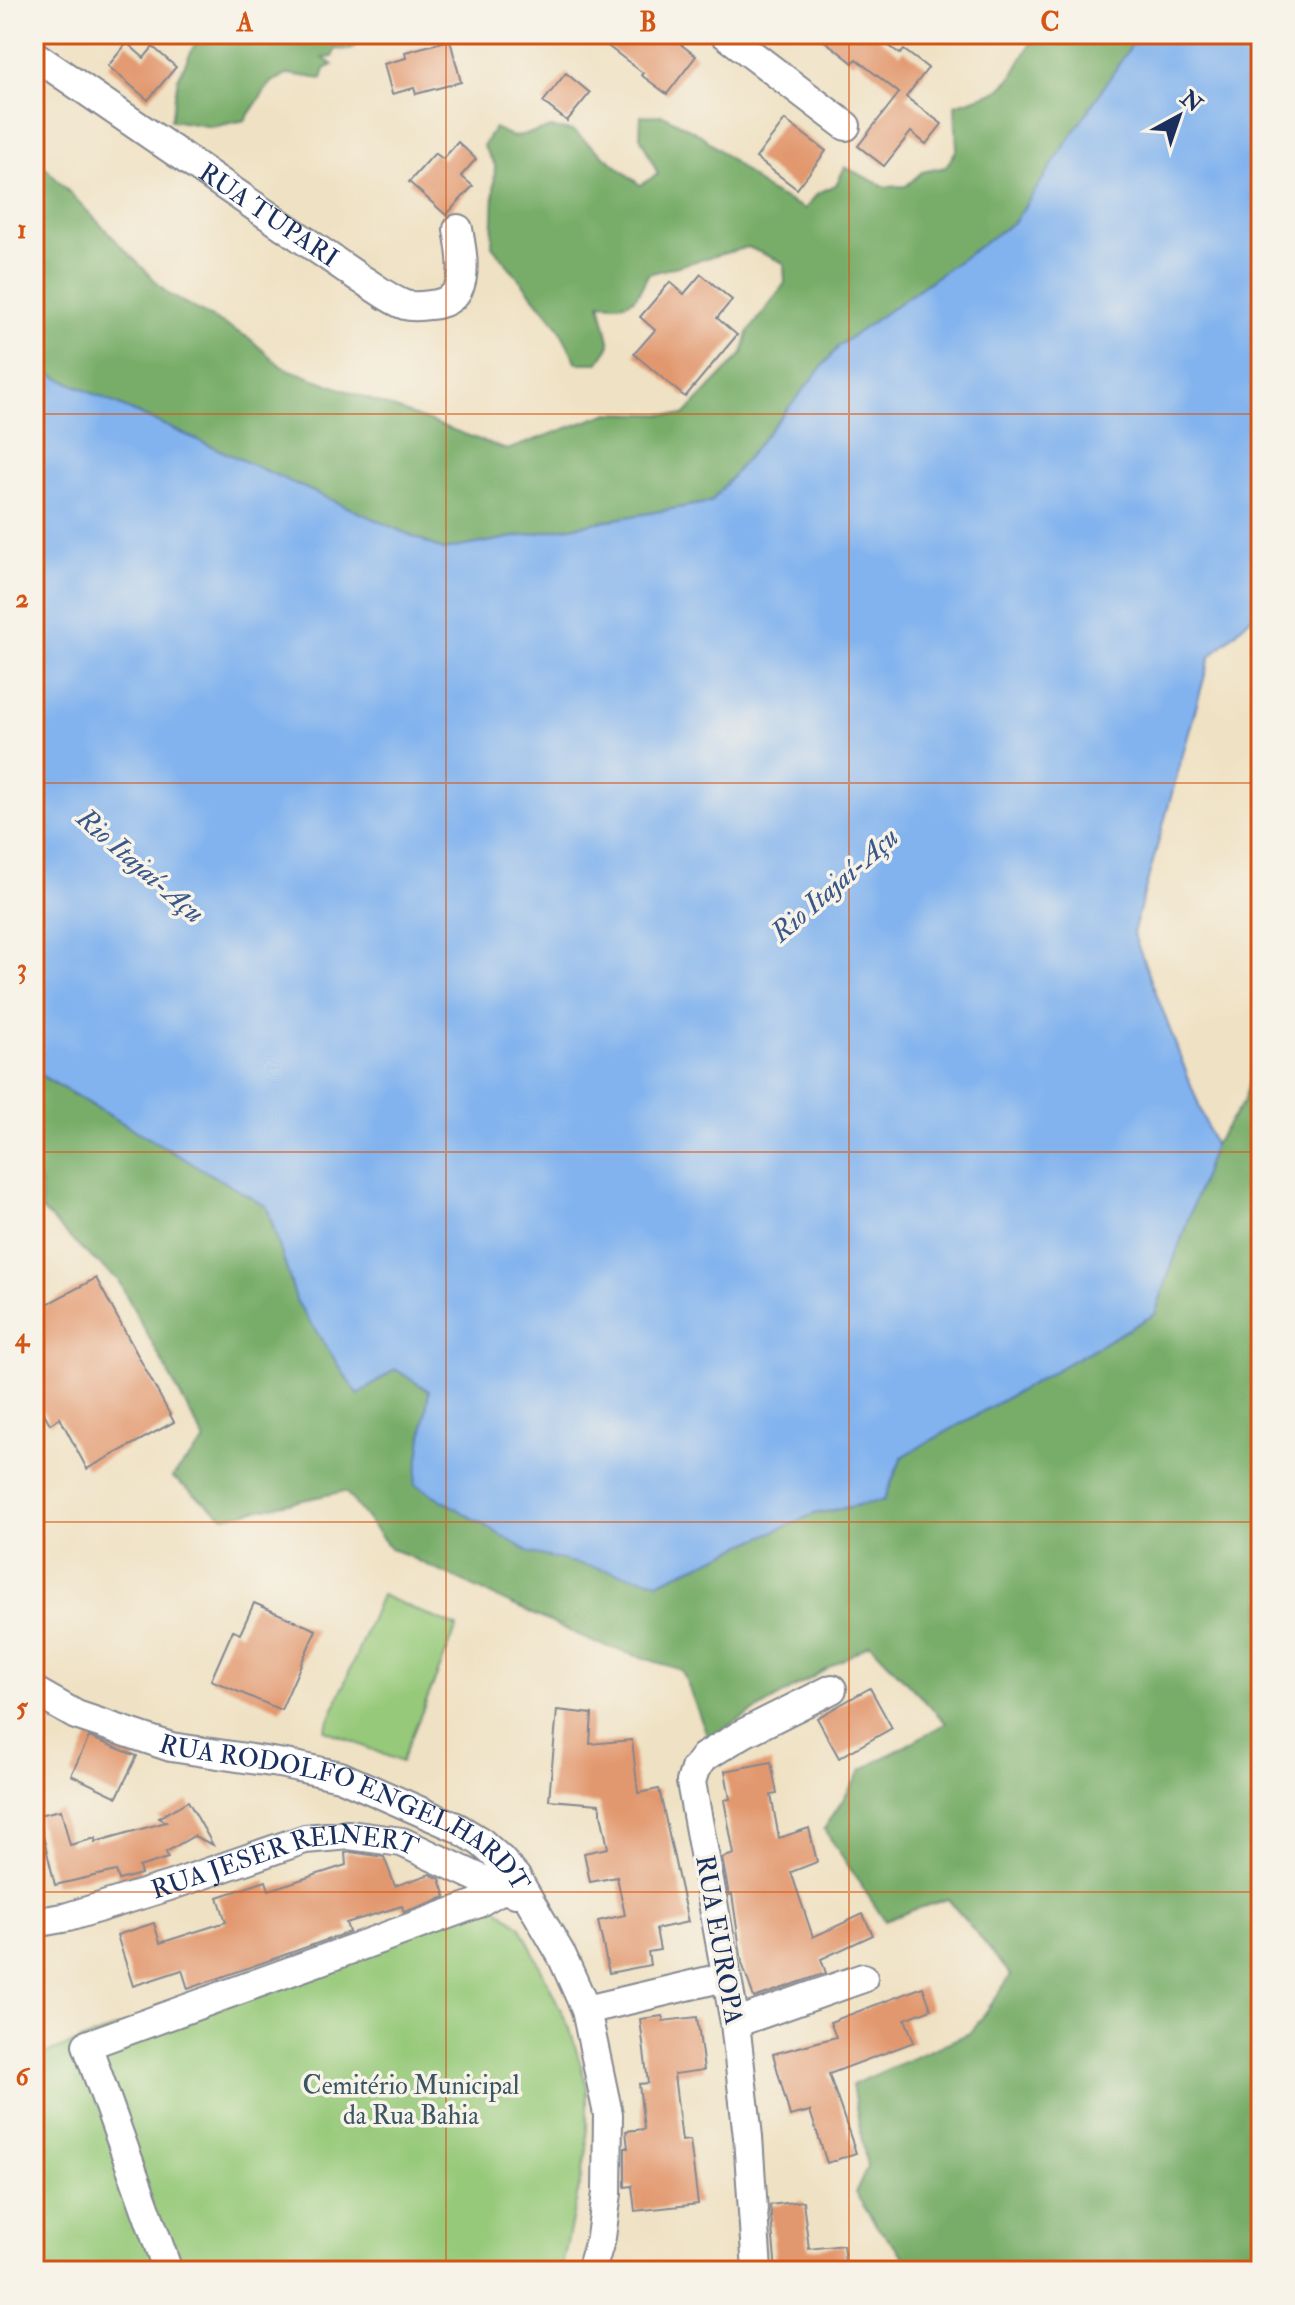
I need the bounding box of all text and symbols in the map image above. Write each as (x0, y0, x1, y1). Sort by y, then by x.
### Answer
text: A (236, 7, 254, 39)
text: B (639, 7, 657, 39)
text: C (1040, 7, 1060, 39)
north arrow (1139, 76, 1219, 156)
text: N (1174, 84, 1208, 119)
street label: RUA TUPARI (192, 156, 344, 275)
text: 1 (17, 214, 27, 246)
text: 2 (15, 583, 29, 615)
water label: Rio Itajaí-Açu (68, 800, 211, 931)
water label: Rio Itajaí-Açu (763, 820, 906, 951)
text: 3 (17, 953, 27, 985)
text: 4 (14, 1322, 31, 1354)
text: 5 (16, 1692, 28, 1724)
street label: RUA RODOLFO ENGELHARDT (155, 1728, 537, 1897)
street label: RUA JESER REINERT (147, 1818, 423, 1906)
street label: RUA EUROPA (688, 1853, 750, 2028)
text: 6 (15, 2061, 30, 2093)
park label: Cemitério Municipal da Rua Bahia (303, 2070, 520, 2132)

